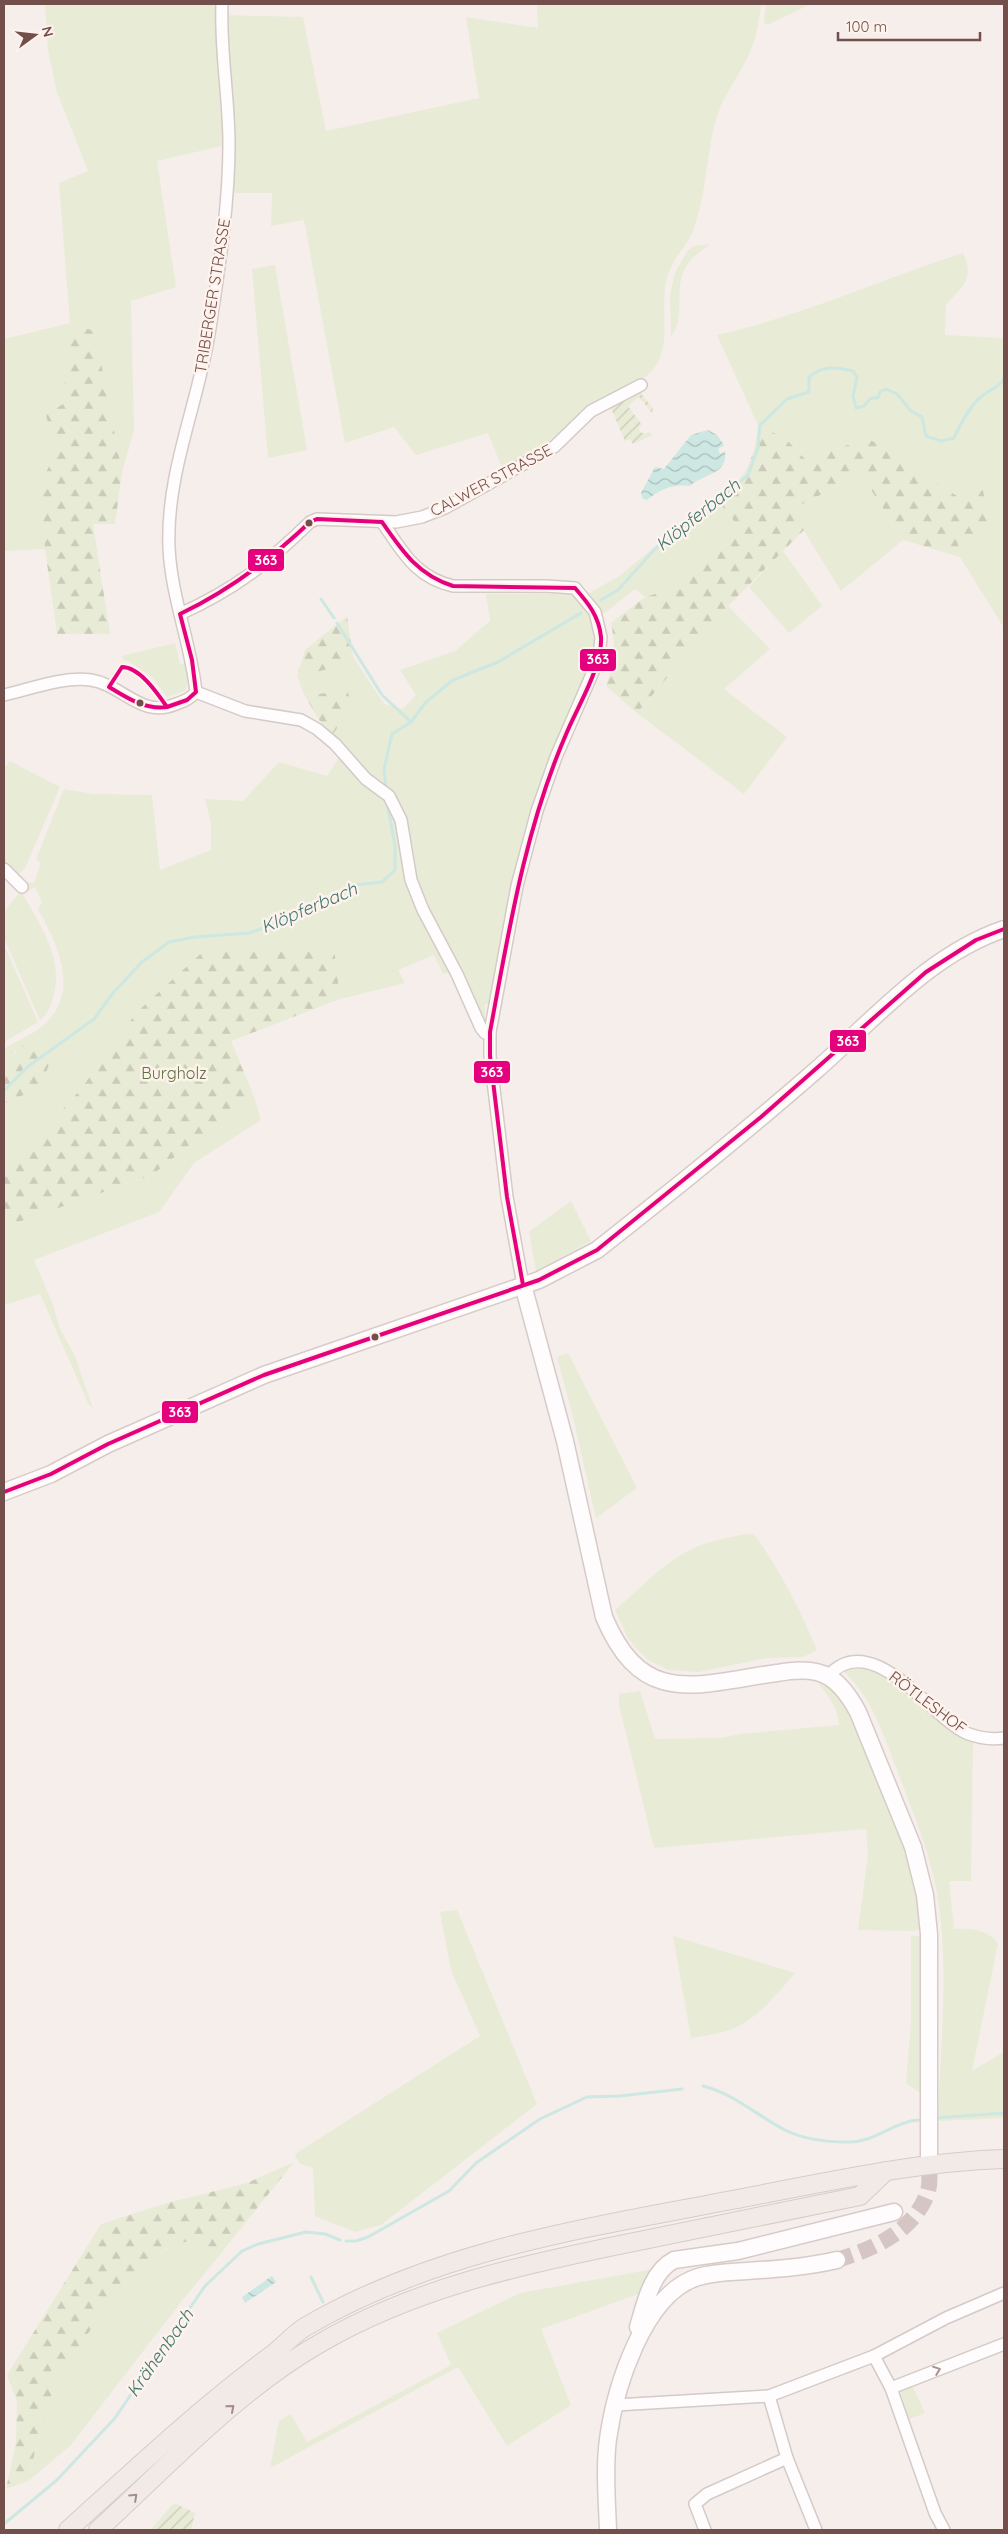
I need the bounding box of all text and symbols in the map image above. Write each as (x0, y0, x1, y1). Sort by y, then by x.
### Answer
north arrow (10, 10, 60, 60)
scale bar (838, 10, 980, 42)
text: 100 m (846, 17, 887, 36)
text: N (38, 24, 58, 39)
street label: TRIBERGER STRASSE (190, 217, 234, 375)
street label: CALWER STRASSE (427, 439, 555, 521)
water label: Klöpferbach (651, 473, 745, 556)
unlabelled marker (304, 518, 314, 528)
line badge: 363 (247, 548, 285, 572)
text: 363 (255, 551, 277, 569)
line badge: 363 (579, 648, 617, 672)
text: 363 (587, 650, 609, 668)
unlabelled marker (135, 698, 145, 708)
water label: Klöpferbach (257, 877, 361, 938)
line badge: 363 (829, 1029, 867, 1053)
text: 363 (837, 1032, 859, 1050)
line badge: 363 (473, 1060, 511, 1084)
park label: Burgholz (141, 1063, 207, 1083)
text: 363 (481, 1063, 503, 1081)
unlabelled marker (370, 1332, 380, 1342)
line badge: 363 (161, 1400, 199, 1424)
text: 363 (169, 1403, 191, 1421)
street label: RÖTLESHOF (885, 1666, 971, 1738)
water label: Krähenbach (121, 2304, 199, 2401)
one-way arrow (932, 2366, 941, 2376)
one-way arrow (225, 2405, 234, 2414)
one-way arrow (129, 2494, 138, 2503)

